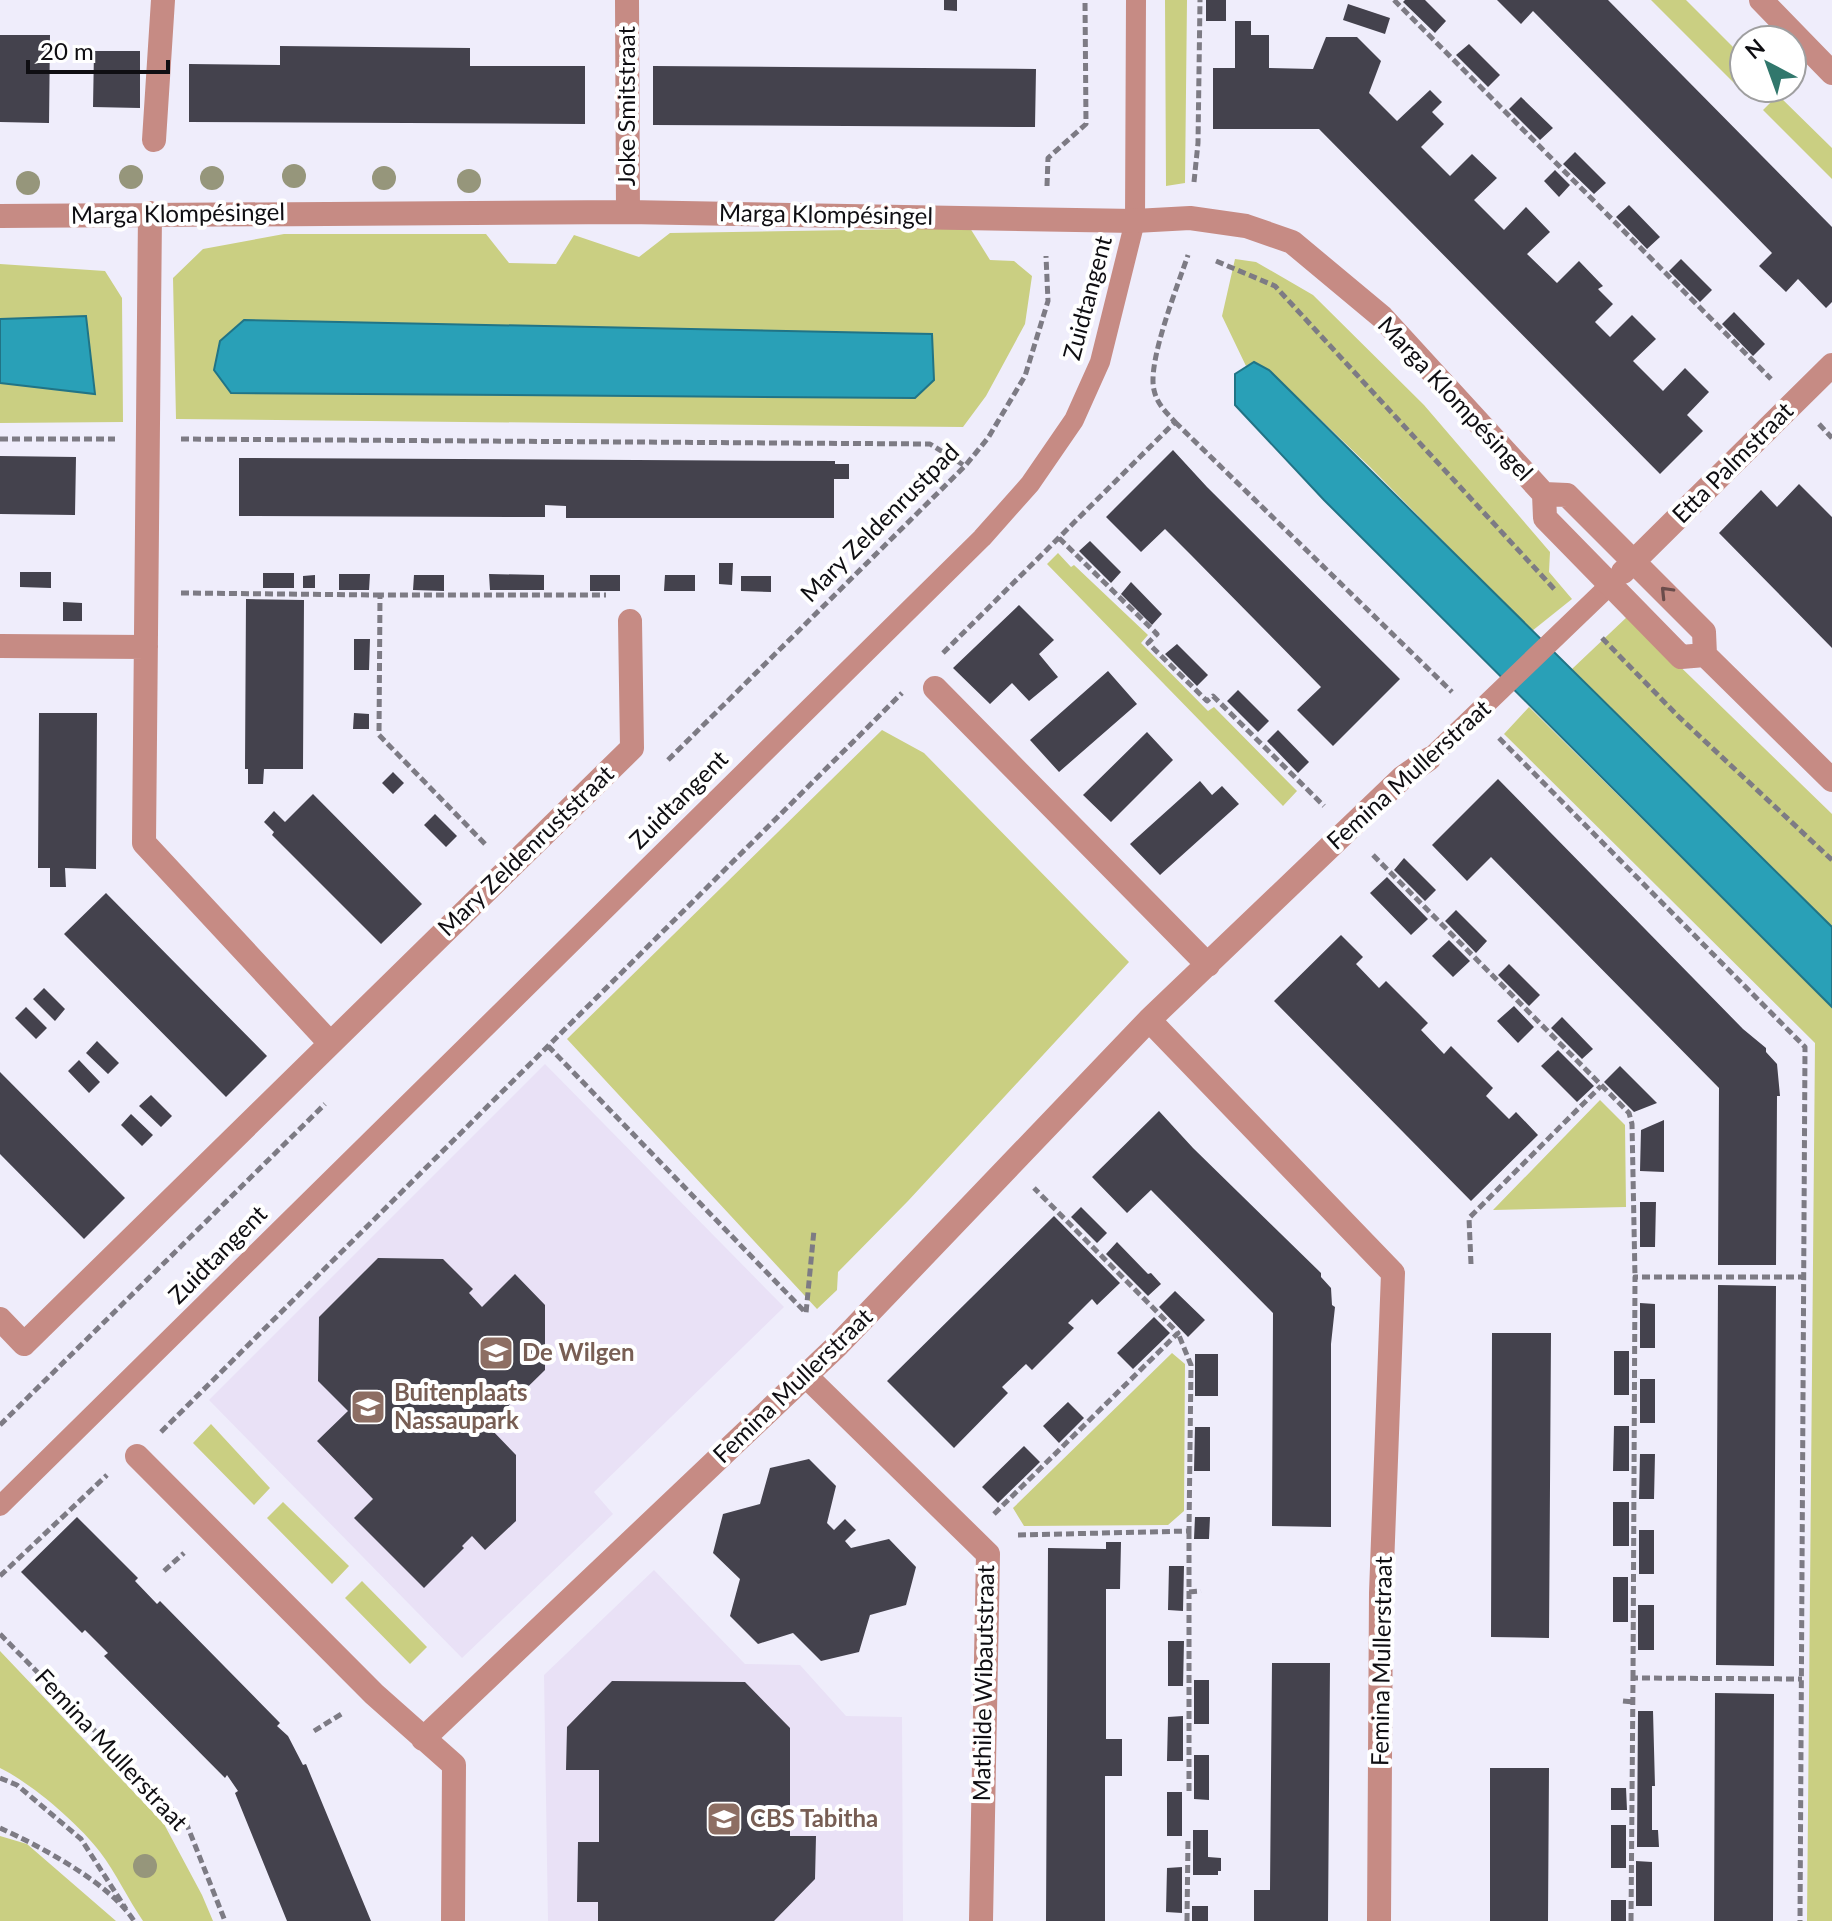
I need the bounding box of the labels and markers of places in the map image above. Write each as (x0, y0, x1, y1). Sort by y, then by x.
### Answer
school or university icon: De Wilgen (477, 1334, 515, 1372)
place label: De Wilgen (522, 1337, 635, 1366)
place label: Buitenplaats Nassaupark (394, 1377, 528, 1434)
school or university icon: Buitenplaats Nassaupark (349, 1388, 387, 1426)
school or university icon: CBS Tabitha (705, 1800, 743, 1838)
place label: CBS Tabitha (750, 1803, 878, 1832)

